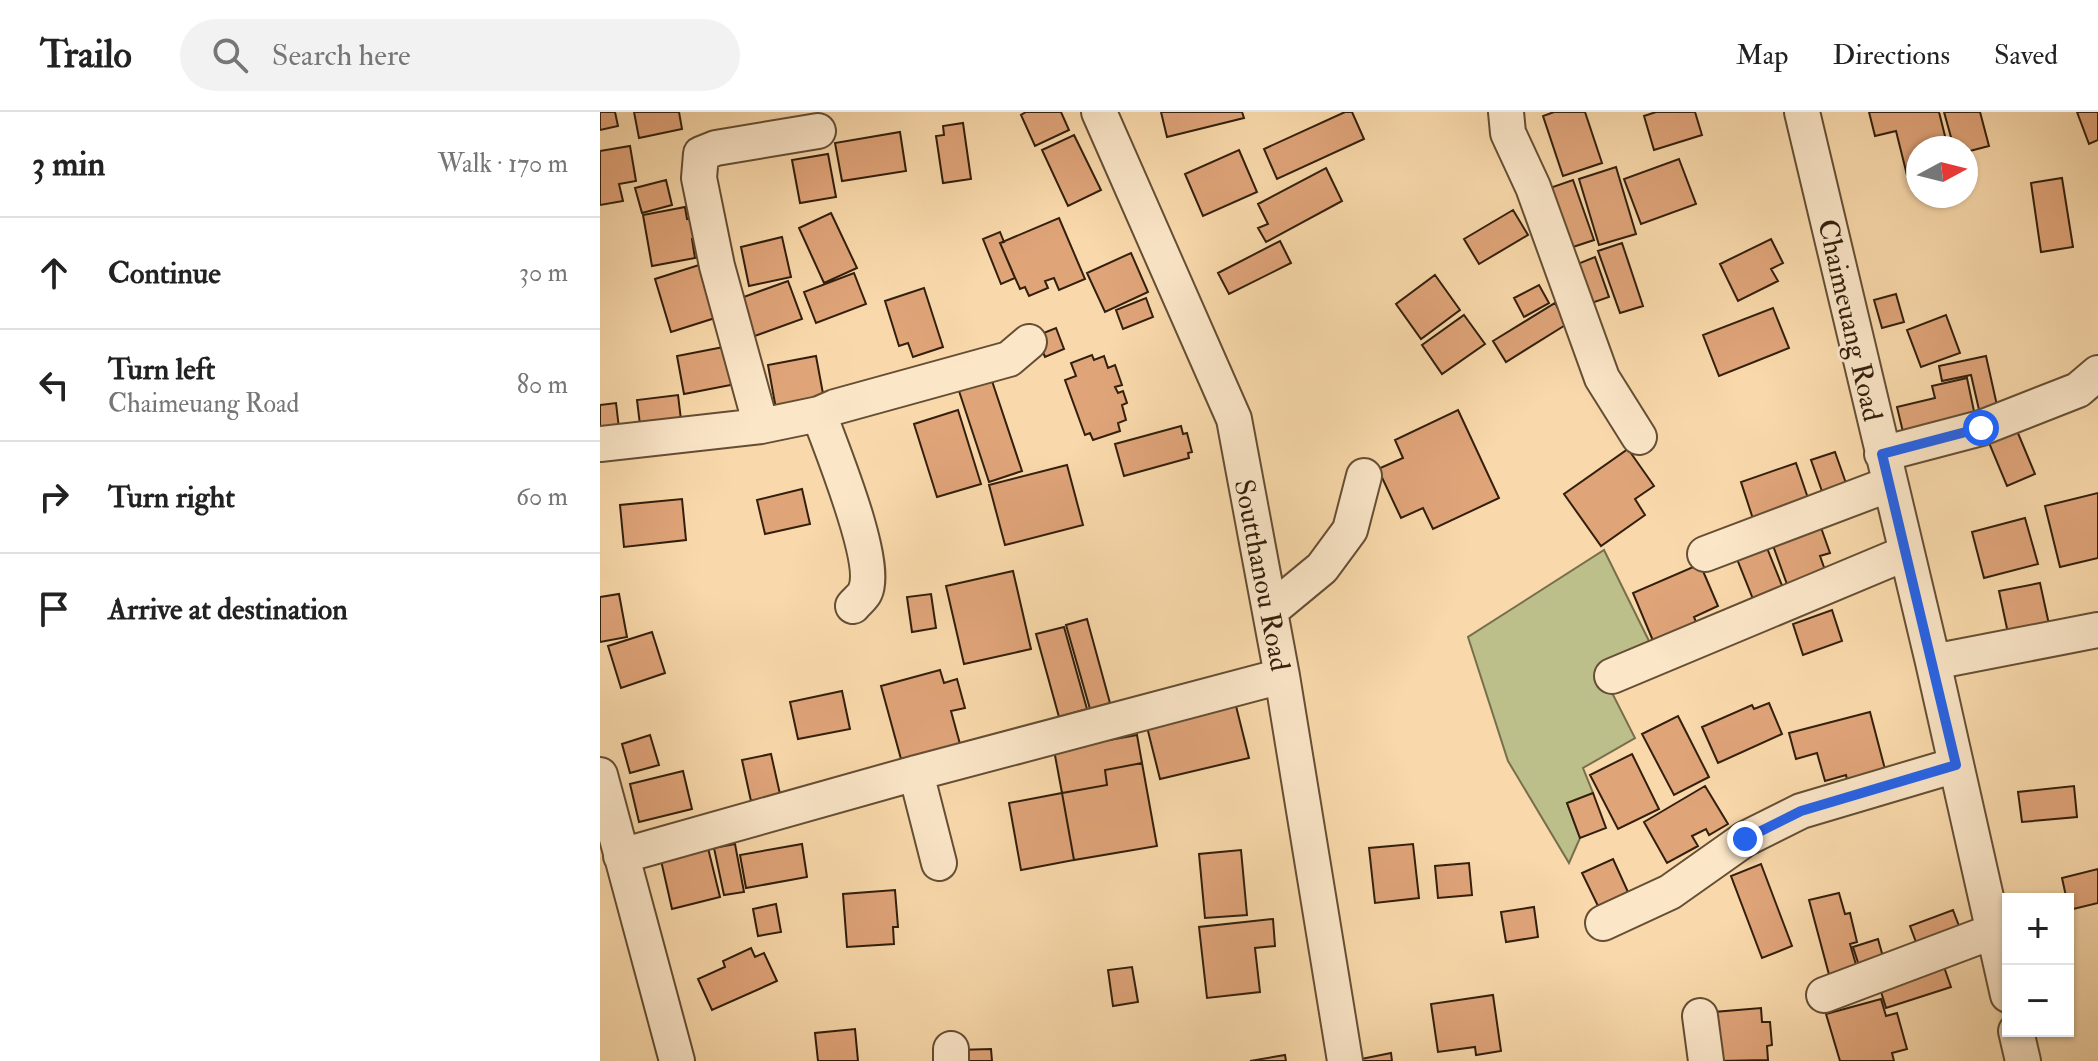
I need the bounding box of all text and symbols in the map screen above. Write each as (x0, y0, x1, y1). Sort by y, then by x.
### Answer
search box (180, 19, 740, 91)
text: Trailo (40, 31, 132, 79)
icon: search (208, 33, 252, 77)
text: Search here (272, 37, 411, 74)
text: Map (1736, 38, 1789, 73)
text: Directions (1833, 38, 1950, 73)
text: Saved (1994, 38, 2058, 73)
north arrow (1906, 136, 1978, 208)
text: 3 min (32, 143, 105, 186)
text: Walk · 170 m (438, 148, 568, 180)
street label: Chaimeuang Road (1809, 216, 1890, 425)
icon: ahead (32, 251, 76, 295)
text: Continue (108, 255, 221, 292)
text: 30 m (519, 257, 568, 289)
text: Turn left (108, 351, 215, 388)
icon: left (32, 363, 76, 407)
text: 80 m (517, 369, 568, 401)
text: Chaimeuang Road (108, 388, 299, 420)
route start (1963, 410, 1999, 446)
icon: right (32, 475, 76, 519)
street label: Soutthanou Road (1226, 476, 1297, 674)
text: Turn right (108, 479, 235, 516)
text: 60 m (516, 481, 568, 513)
icon: arrive (32, 587, 76, 631)
text: Arrive at destination (108, 591, 348, 628)
route end (1727, 821, 1763, 857)
map controls (2002, 893, 2074, 1037)
button: + (2002, 893, 2074, 965)
button: − (2002, 965, 2074, 1037)

